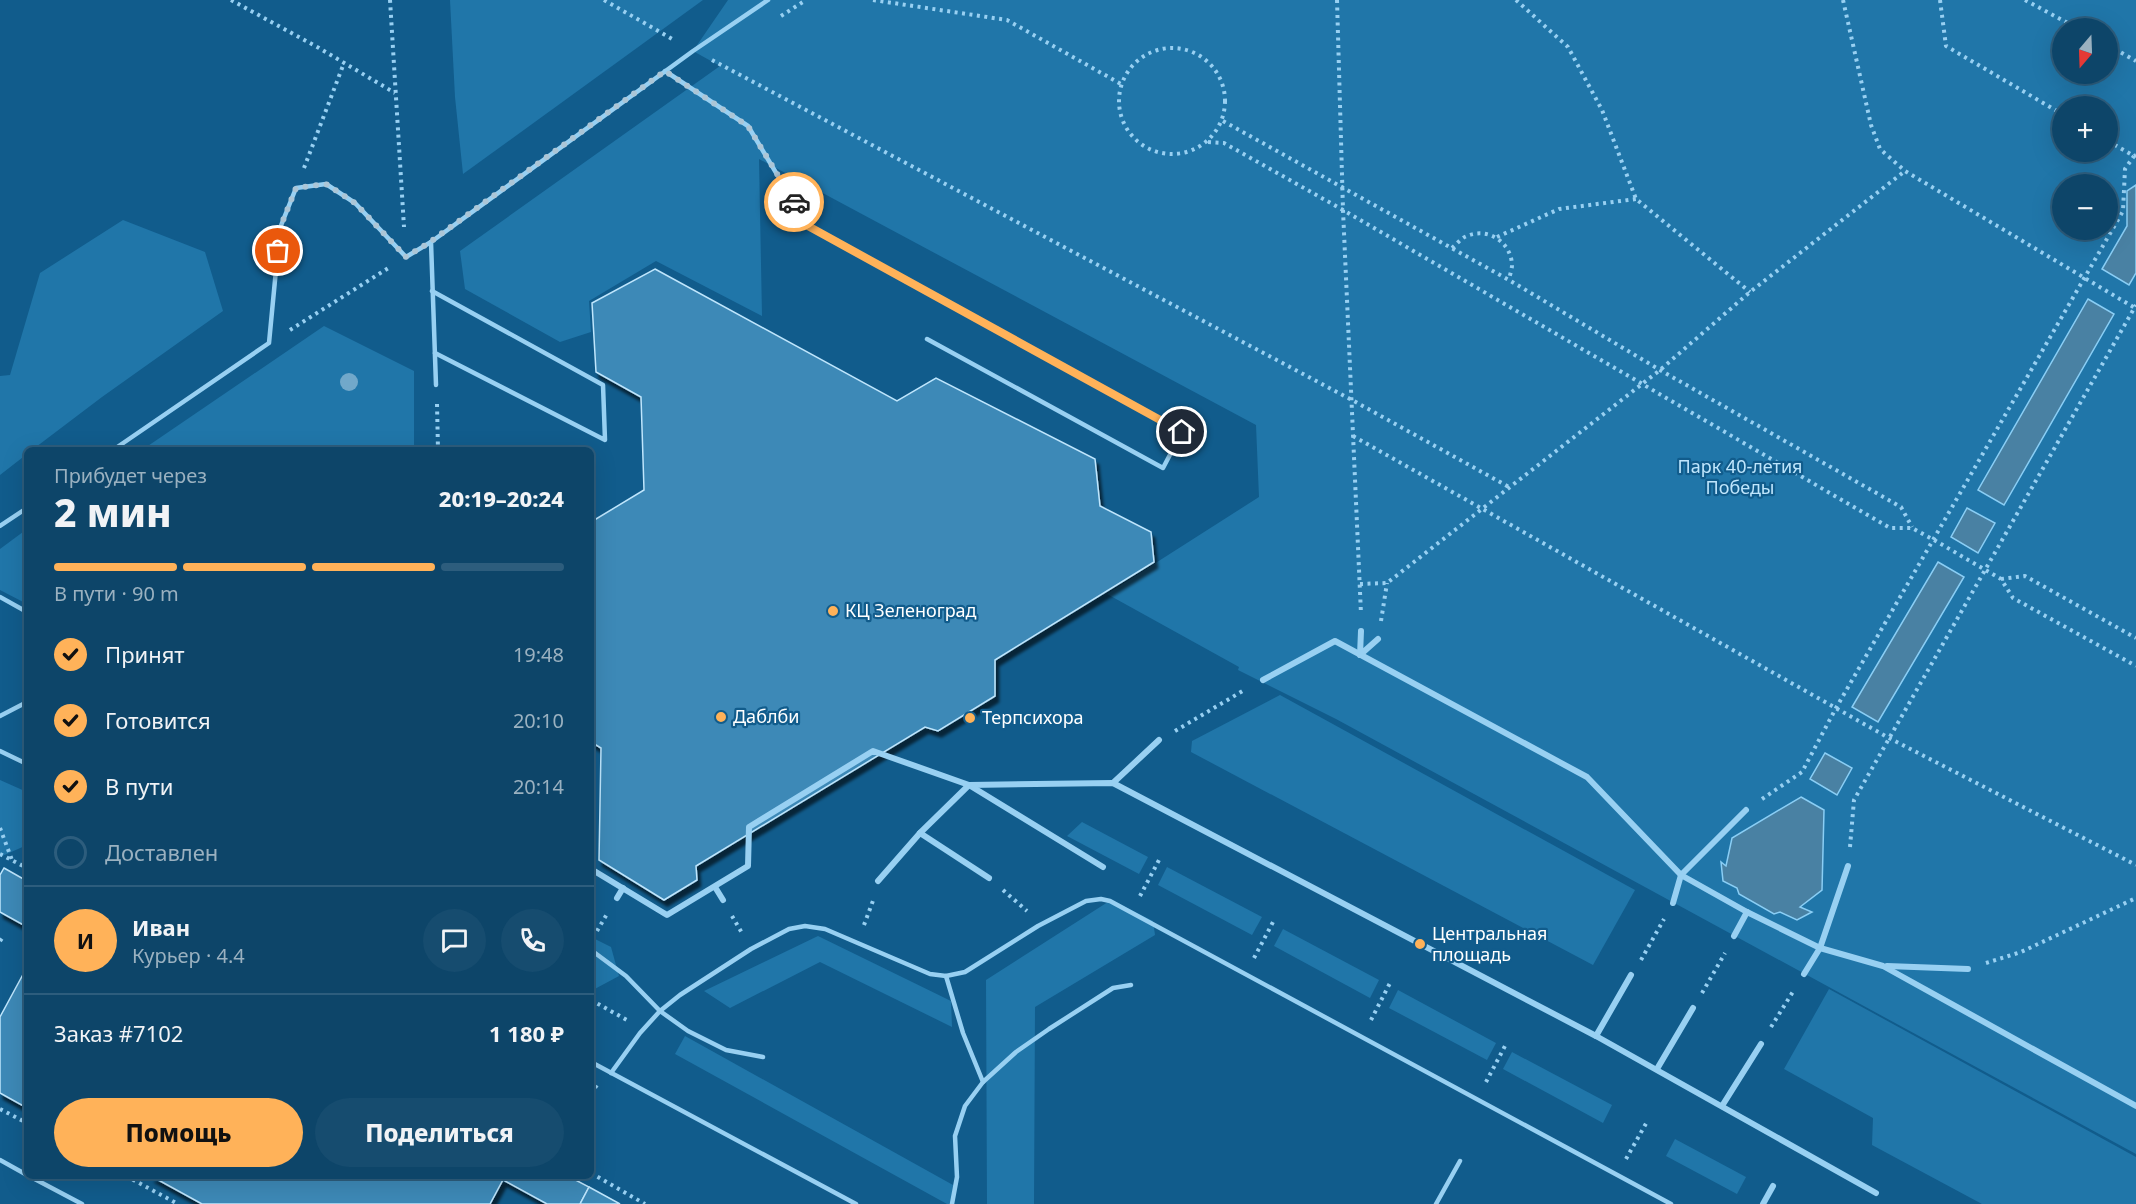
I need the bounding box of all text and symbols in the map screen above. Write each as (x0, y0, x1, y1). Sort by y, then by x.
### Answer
north arrow (2052, 18, 2118, 84)
map controls (2052, 18, 2118, 240)
button: + (2052, 96, 2118, 162)
courier (764, 172, 824, 232)
button: − (2052, 174, 2118, 240)
icon: car (778, 186, 811, 219)
pin (252, 225, 303, 276)
icon: bag (261, 234, 294, 267)
pin (1156, 406, 1207, 457)
icon: home (1165, 415, 1198, 448)
park label: Парк 40-летия Победы (1677, 454, 1803, 499)
text: Прибудет через (54, 462, 207, 489)
text: 20:19–20:24 (439, 483, 564, 513)
text: 2 мин (54, 485, 172, 538)
text: В пути · 90 m (54, 580, 179, 607)
place label: КЦ Зеленоград (845, 598, 977, 622)
marker: КЦ Зеленоград (826, 604, 840, 618)
icon: check (54, 638, 87, 671)
text: Принят (105, 639, 185, 669)
text: 19:48 (513, 641, 564, 668)
icon: check (54, 704, 87, 737)
place label: Даблби (733, 704, 799, 728)
text: Готовится (105, 705, 211, 735)
place label: Терпсихора (982, 705, 1084, 729)
text: 20:10 (513, 707, 564, 734)
marker: Даблби (714, 710, 728, 724)
marker: Терпсихора (963, 711, 977, 725)
icon: check (54, 770, 87, 803)
text: В пути (105, 771, 173, 801)
text: 20:14 (513, 773, 564, 800)
text: Доставлен (105, 837, 218, 867)
button: chat (423, 909, 486, 972)
button: phone (501, 909, 564, 972)
text: Иван (132, 912, 190, 942)
place label: Центральная площадь (1432, 921, 1547, 966)
text: И (77, 925, 94, 955)
marker: Центральная площадь (1413, 937, 1427, 951)
text: Курьер · 4.4 (132, 942, 245, 969)
text: Заказ #7102 (54, 1018, 183, 1048)
text: 1 180 ₽ (489, 1018, 564, 1048)
button: Помощь (54, 1098, 303, 1167)
button: Поделиться (315, 1098, 564, 1167)

